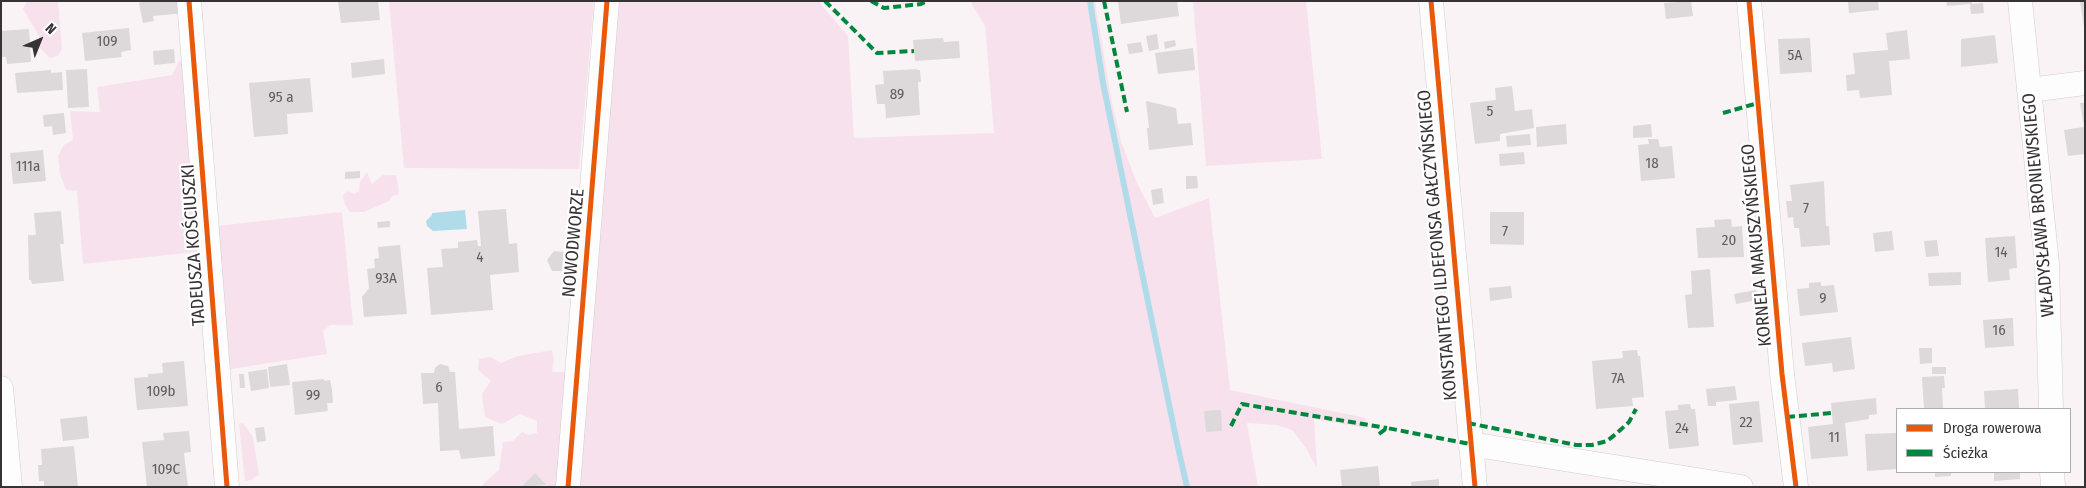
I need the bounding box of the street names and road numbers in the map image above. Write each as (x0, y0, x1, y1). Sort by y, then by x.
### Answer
street label: KONSTANTEGO ILDEFONSA GAŁCZYŃSKIEGO (1414, 89, 1462, 401)
street label: WŁADYSŁAWA BRONIEWSKIEGO (2018, 92, 2060, 318)
street label: KORNELA MAKUSZYŃSKIEGO (1737, 143, 1777, 347)
street label: TADEUSZA KOŚCIUSZKI (178, 163, 210, 327)
street label: NOWODWORZE (558, 188, 590, 298)

